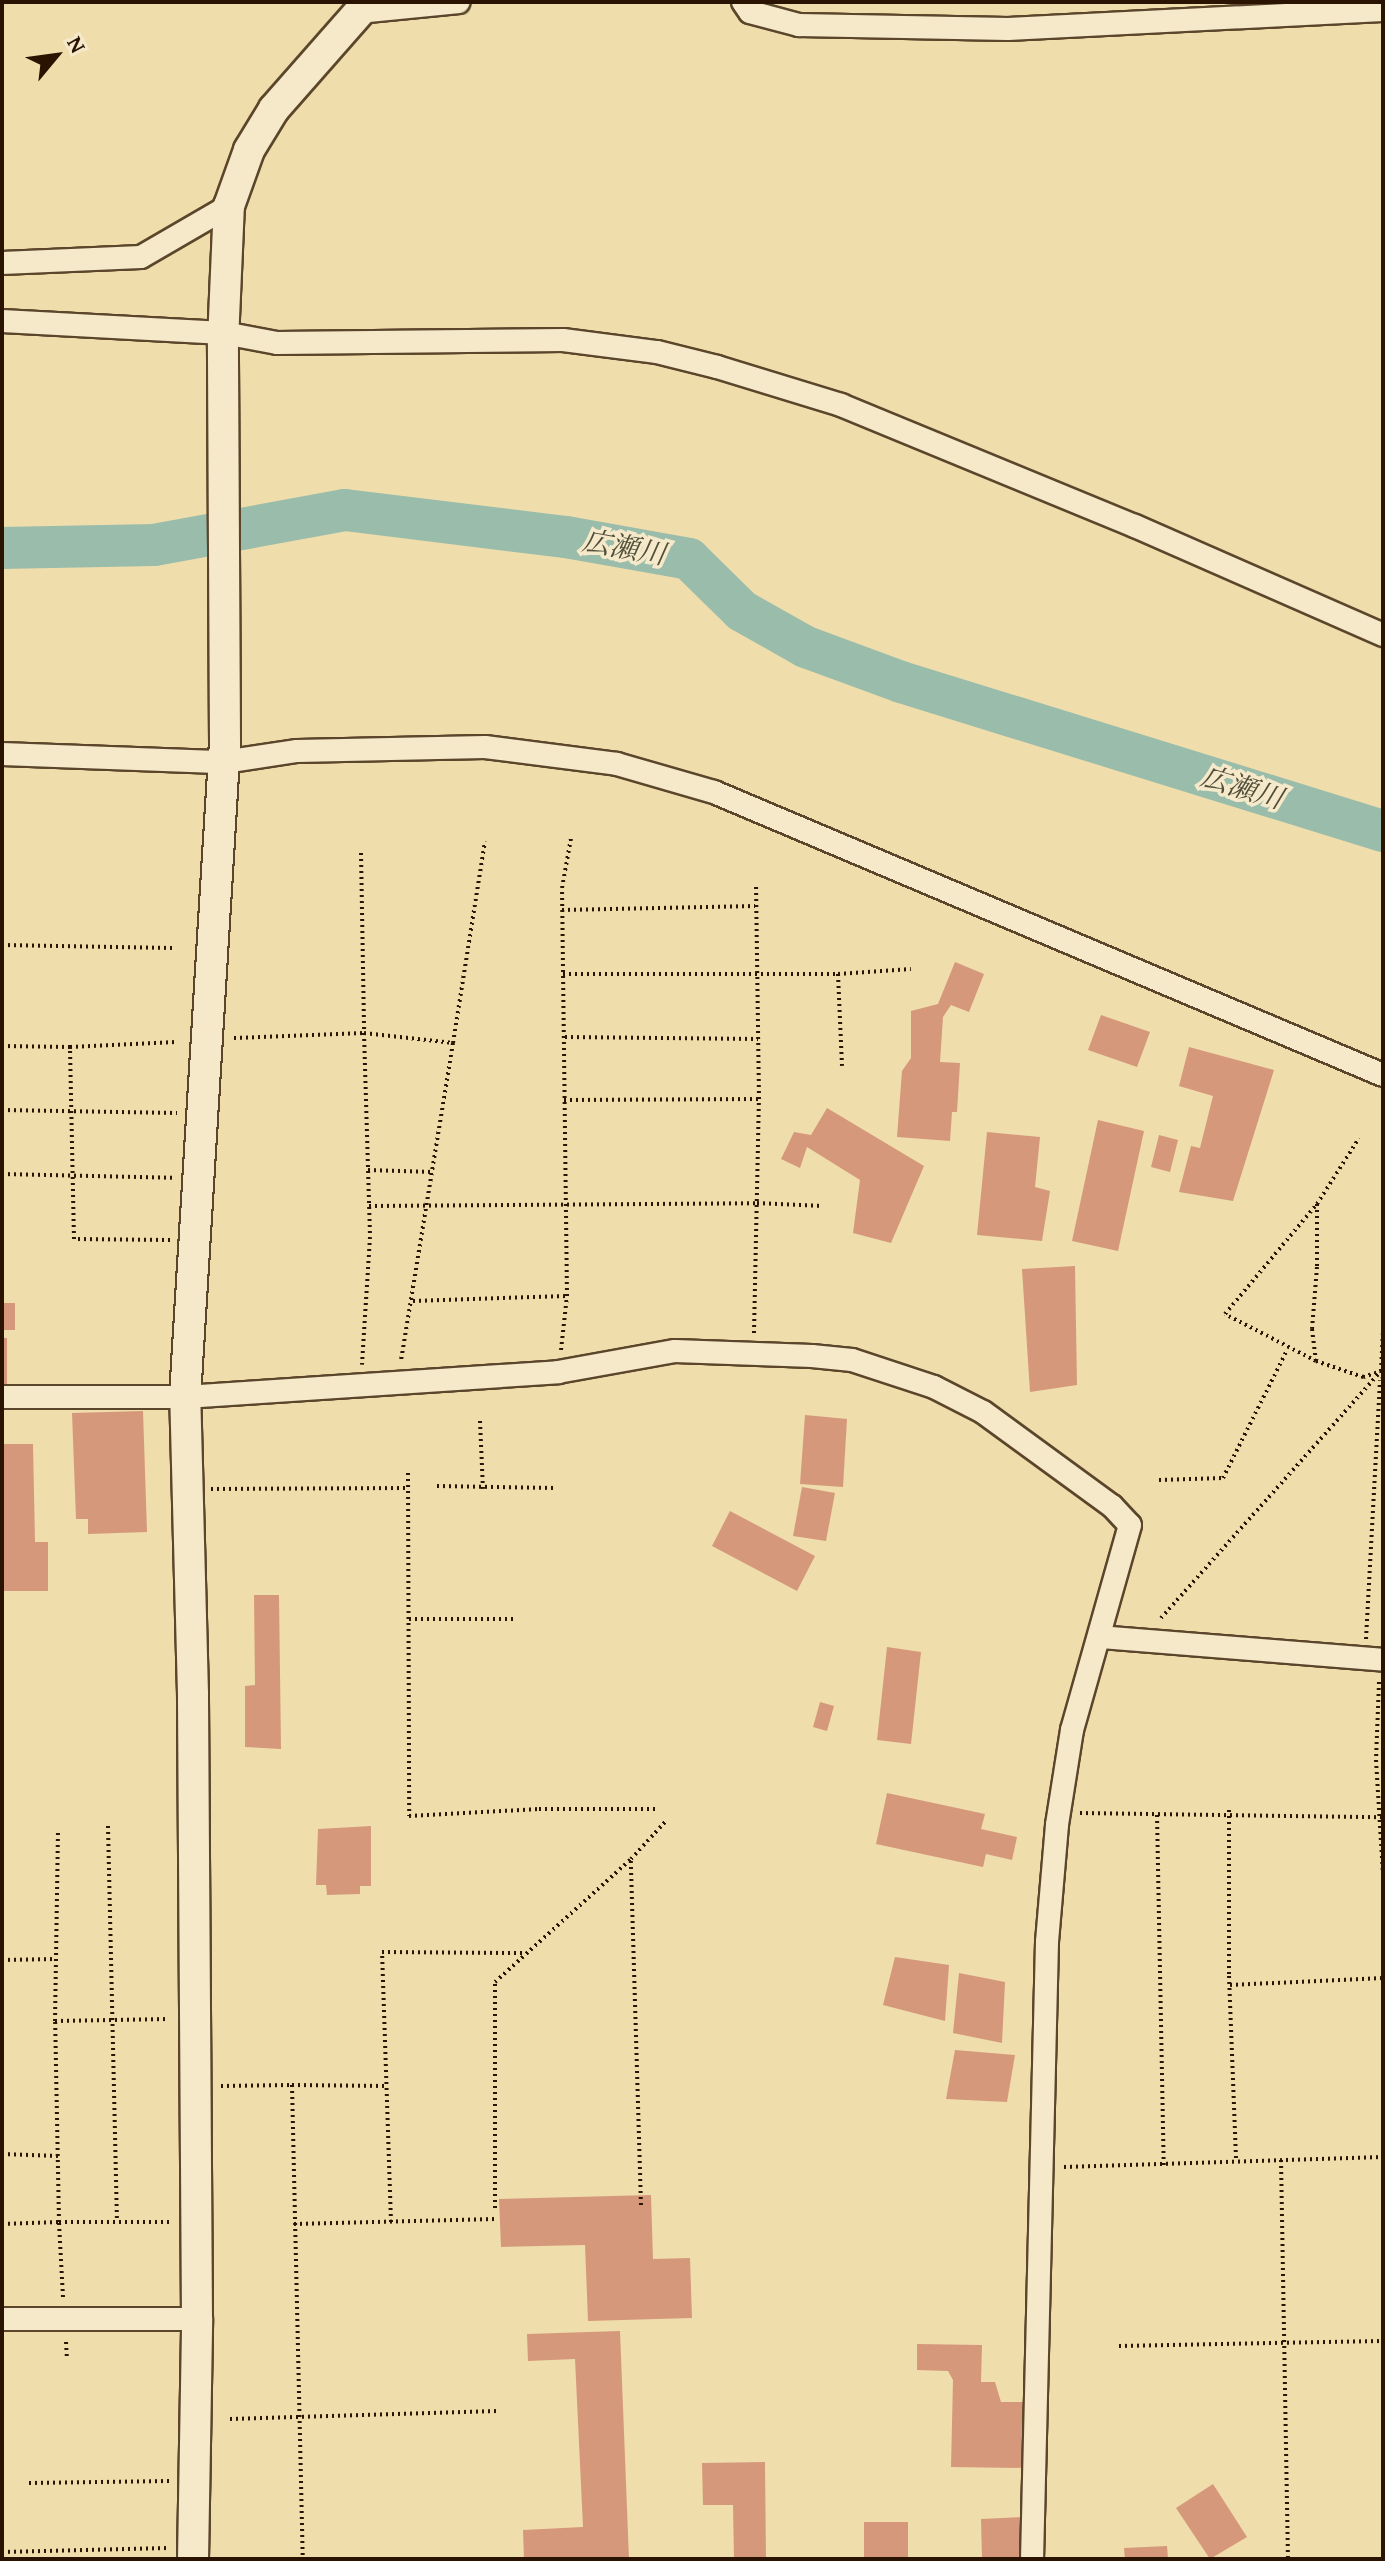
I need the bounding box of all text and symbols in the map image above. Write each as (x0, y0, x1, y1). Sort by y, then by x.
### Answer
north arrow (16, 16, 96, 96)
text: N (59, 30, 95, 59)
water label: 広瀬川 (580, 523, 668, 571)
water label: 広瀬川 (1197, 759, 1287, 815)

